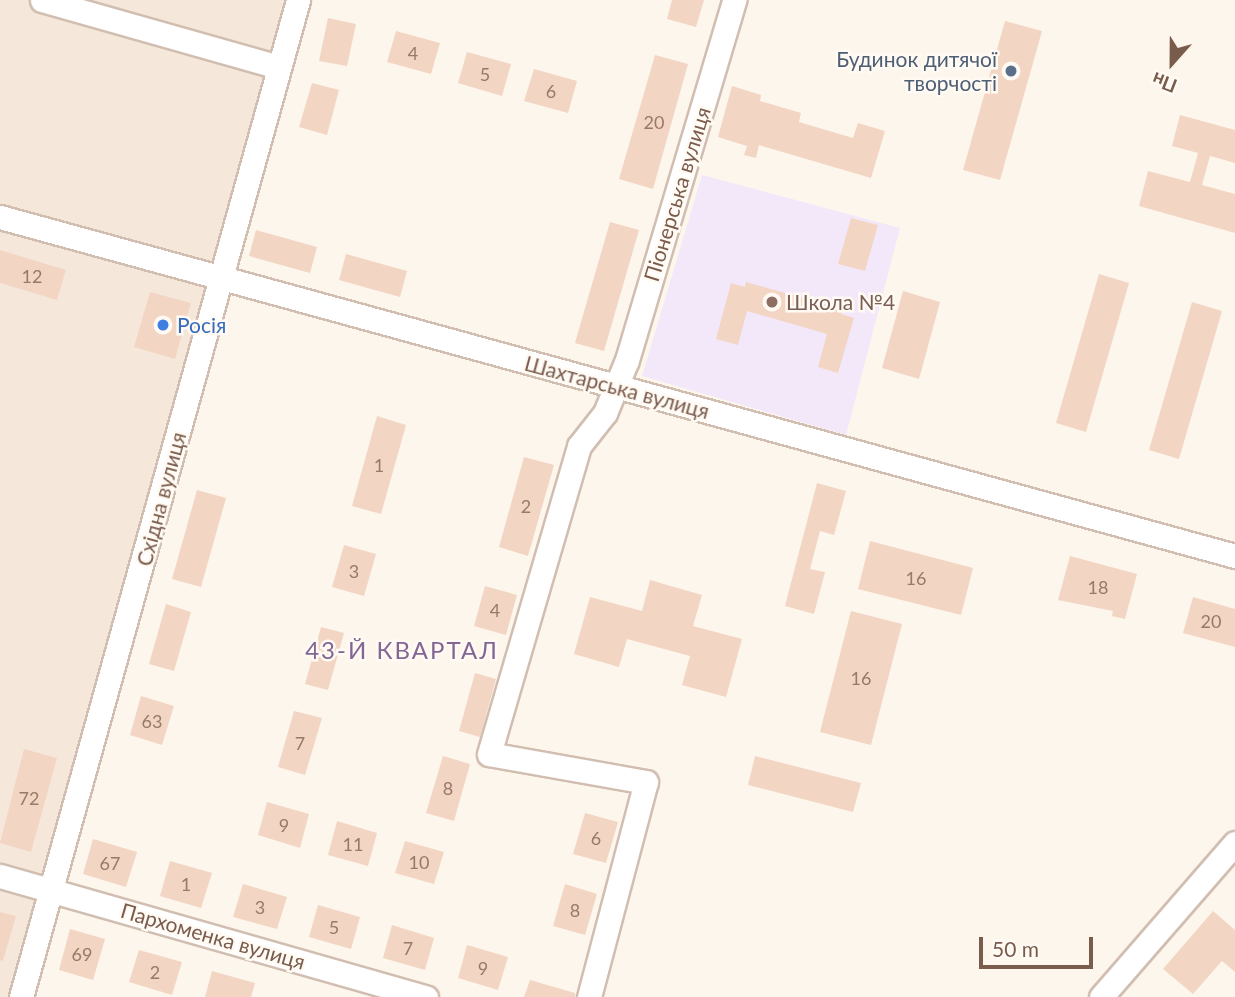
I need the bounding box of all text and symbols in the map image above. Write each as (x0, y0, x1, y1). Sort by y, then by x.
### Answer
north arrow (1137, 28, 1207, 98)
house number: 4 (408, 42, 418, 64)
place label: Будинок дитячої творчості (836, 46, 997, 96)
house number: 5 (480, 63, 490, 85)
marker: Будинок дитячої творчості (1003, 63, 1019, 79)
text: Пн (1149, 68, 1180, 98)
house number: 6 (546, 80, 556, 102)
street label: Піонерська вулиця (638, 104, 716, 284)
house number: 20 (644, 111, 664, 133)
house number: 12 (22, 265, 42, 287)
place label: Школа №4 (786, 289, 895, 315)
marker: Школа №4 (764, 294, 780, 310)
place label: Росія (177, 312, 226, 338)
marker: Росія (155, 317, 171, 333)
street label: Шахтарська вулиця (522, 350, 712, 424)
street label: Східна вулиця (131, 429, 191, 569)
house number: 1 (374, 454, 384, 476)
house number: 2 (521, 495, 531, 517)
house number: 3 (349, 560, 359, 582)
house number: 16 (906, 567, 926, 589)
house number: 18 (1088, 576, 1108, 598)
house number: 4 (490, 599, 500, 621)
house number: 20 (1201, 610, 1221, 632)
district label: 43-Й КВАРТАЛ (307, 636, 497, 664)
house number: 16 (851, 667, 871, 689)
house number: 63 (142, 710, 162, 732)
house number: 7 (295, 732, 305, 754)
house number: 8 (443, 777, 453, 799)
house number: 72 (19, 787, 39, 809)
house number: 9 (279, 814, 289, 836)
house number: 6 (591, 827, 601, 849)
house number: 11 (343, 833, 363, 855)
house number: 10 (409, 851, 429, 873)
house number: 67 (100, 852, 120, 874)
house number: 1 (181, 873, 191, 895)
house number: 3 (255, 896, 265, 918)
street label: Пархоменка вулиця (118, 898, 308, 974)
house number: 8 (570, 899, 580, 921)
house number: 5 (329, 916, 339, 938)
scale bar (983, 923, 1097, 967)
text: 50 m (992, 936, 1039, 961)
house number: 7 (403, 937, 413, 959)
house number: 69 (72, 943, 92, 965)
house number: 9 (478, 957, 488, 979)
house number: 2 (150, 961, 160, 983)

